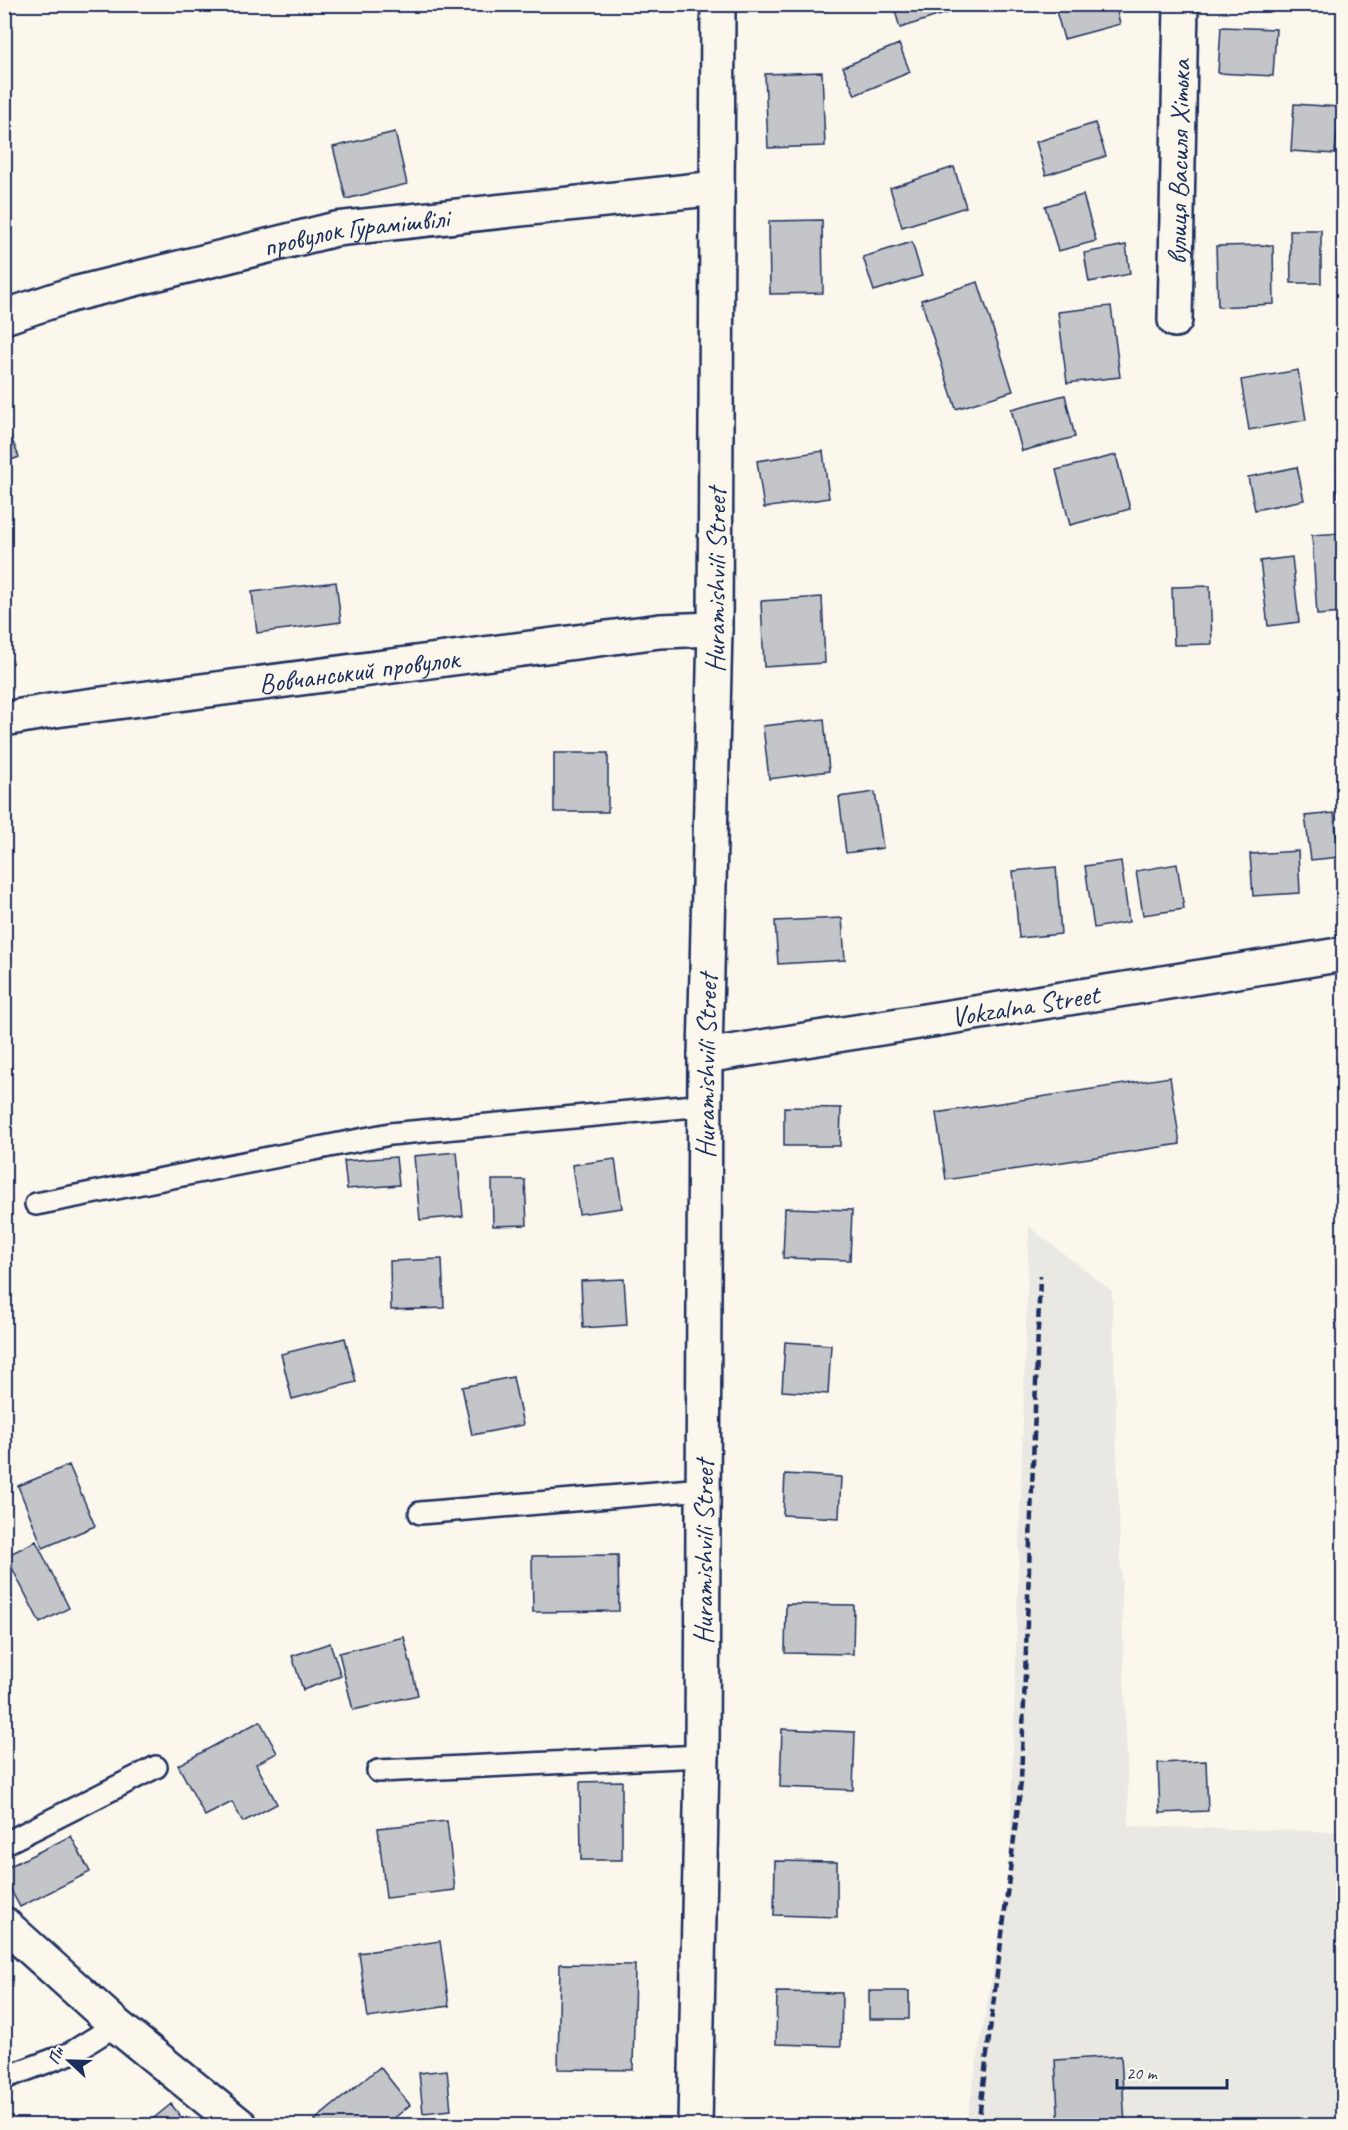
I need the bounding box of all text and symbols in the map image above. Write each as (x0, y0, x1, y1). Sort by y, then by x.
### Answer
street label: вулиця Василя Хітька (1159, 58, 1198, 265)
street label: провулок Гурамішвілі (259, 200, 454, 264)
street label: Huramishvili Street (697, 484, 734, 673)
street label: Вовчанський провулок (256, 640, 464, 701)
street label: Huramishvili Street (688, 970, 725, 1159)
street label: Vokzalna Street (949, 976, 1104, 1034)
street label: Huramishvili Street (685, 1456, 721, 1645)
north arrow (39, 2031, 99, 2091)
text: Пн (44, 2043, 69, 2067)
scale bar (1117, 2052, 1226, 2090)
text: 20 m (1126, 2062, 1159, 2084)

